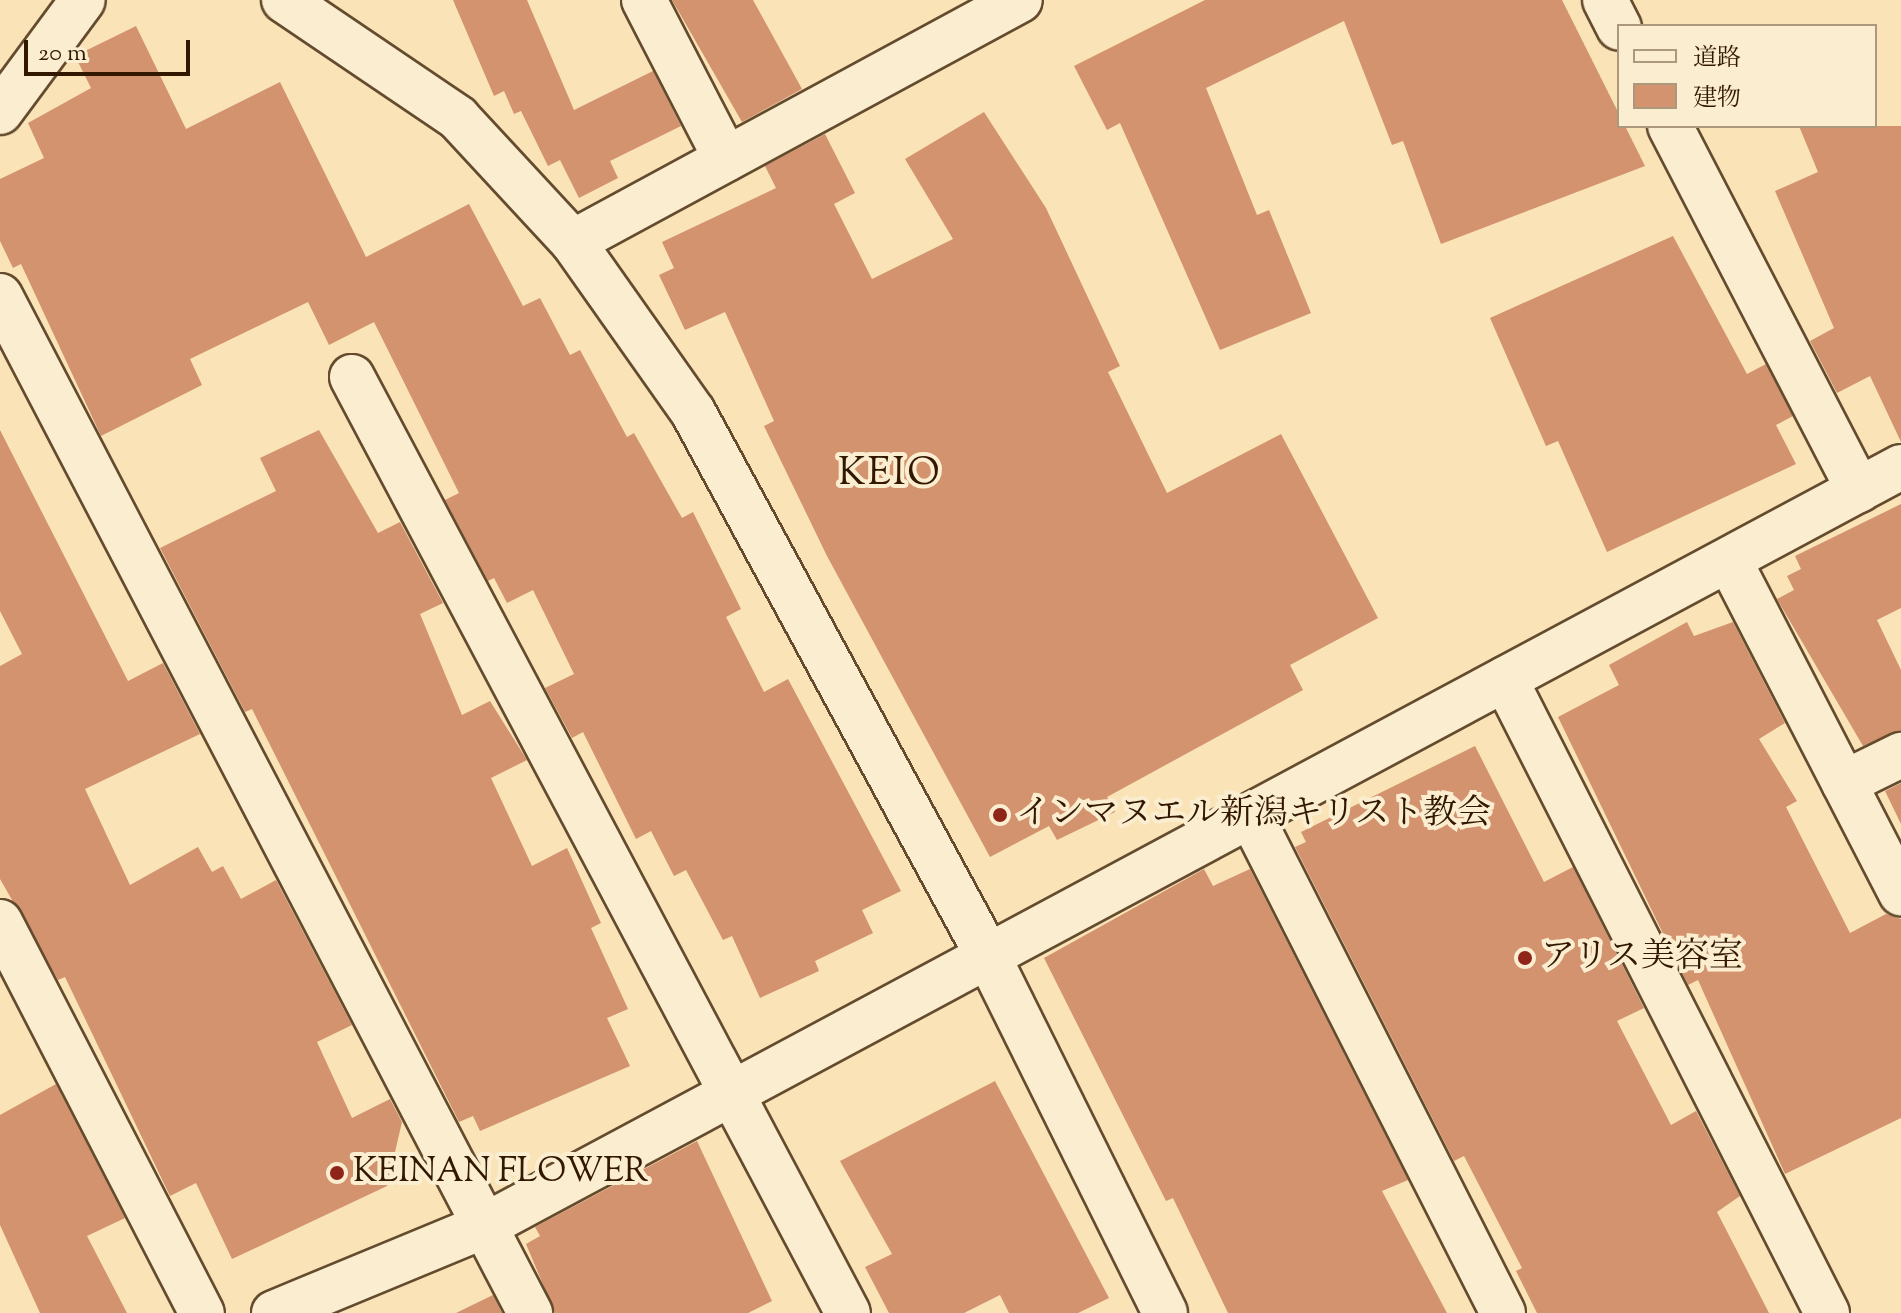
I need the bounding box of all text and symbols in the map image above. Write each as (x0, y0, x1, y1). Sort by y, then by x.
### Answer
scale bar (28, 24, 194, 74)
legend (1617, 24, 1877, 128)
text: 20 m (38, 37, 87, 71)
text: 道路 (1693, 42, 1741, 76)
text: 建物 (1693, 82, 1741, 116)
district label: KEIO (838, 453, 942, 499)
place label: インマヌエル新潟キリスト教会 (1016, 795, 1492, 835)
marker: インマヌエル新潟キリスト教会 (991, 806, 1009, 824)
place label: アリス美容室 (1541, 938, 1745, 978)
marker: アリス美容室 (1516, 949, 1534, 967)
place label: KEINAN FLOWER (353, 1153, 648, 1193)
marker: KEINAN FLOWER (328, 1164, 346, 1182)

